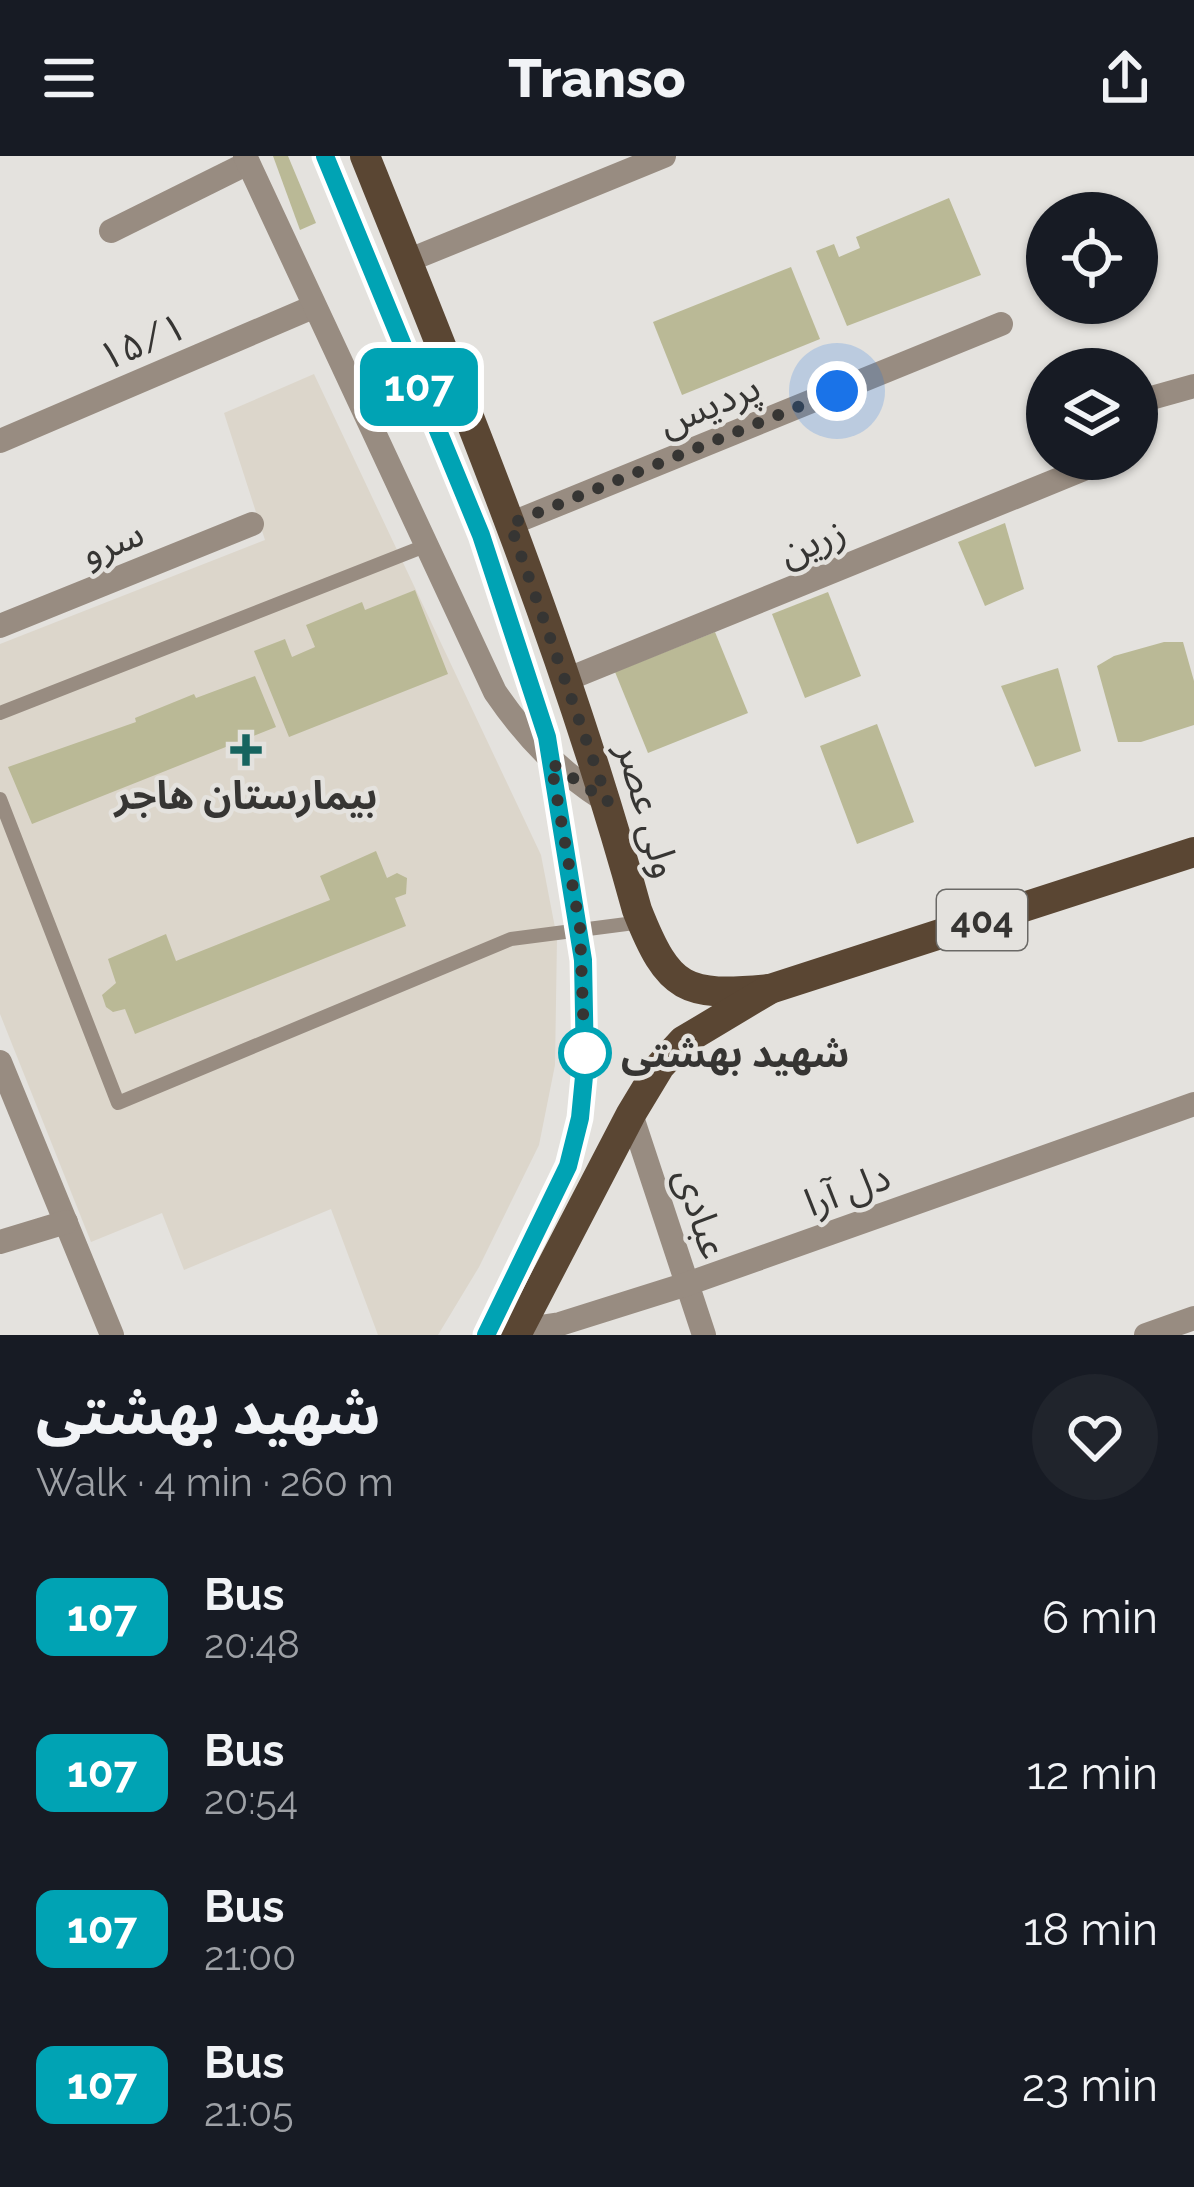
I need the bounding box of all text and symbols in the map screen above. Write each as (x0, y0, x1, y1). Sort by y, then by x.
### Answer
icon: menu (36, 45, 102, 111)
icon: share (1092, 45, 1158, 111)
text: Transo (508, 46, 686, 110)
map controls (1026, 192, 1158, 480)
button: locate (1026, 192, 1158, 324)
street label: ۱۵/۱ (91, 302, 193, 380)
line badge: 107 (350, 348, 488, 426)
button: layers (1026, 348, 1158, 480)
your location (807, 361, 867, 421)
text: 107 (384, 362, 454, 411)
street label: پردیس (651, 363, 768, 448)
street label: زرین (772, 507, 852, 575)
street label: سرو (74, 509, 150, 575)
marker: بیمارستان هاجر (230, 734, 262, 766)
street label: ولی عصر (608, 736, 690, 883)
place label: بیمارستان هاجر (113, 772, 377, 818)
road number: 404 (937, 890, 1027, 950)
marker: شهید بهشتی (560, 1028, 610, 1078)
place label: شهید بهشتی (621, 1030, 849, 1076)
street label: دل آرا (798, 1152, 896, 1226)
street label: عبادی (666, 1162, 738, 1264)
button: heart (1032, 1374, 1158, 1500)
text: شهید بهشتی (36, 1380, 381, 1447)
text: Walk · 4 min · 260 m (36, 1459, 394, 1505)
text: Bus (204, 1568, 285, 1621)
text: 6 min (1042, 1591, 1158, 1644)
text: 107 (67, 1592, 137, 1641)
text: 20:48 (204, 1621, 300, 1667)
text: Bus (204, 1724, 285, 1777)
text: 12 min (1026, 1747, 1158, 1800)
text: 107 (67, 1748, 137, 1797)
text: 20:54 (204, 1777, 298, 1823)
text: Bus (204, 1880, 285, 1933)
text: 18 min (1023, 1903, 1158, 1956)
text: 107 (67, 1904, 137, 1953)
text: 21:00 (204, 1933, 296, 1979)
text: Bus (204, 2036, 285, 2089)
text: 23 min (1022, 2059, 1158, 2112)
text: 107 (67, 2060, 137, 2109)
text: 21:05 (204, 2089, 293, 2135)

